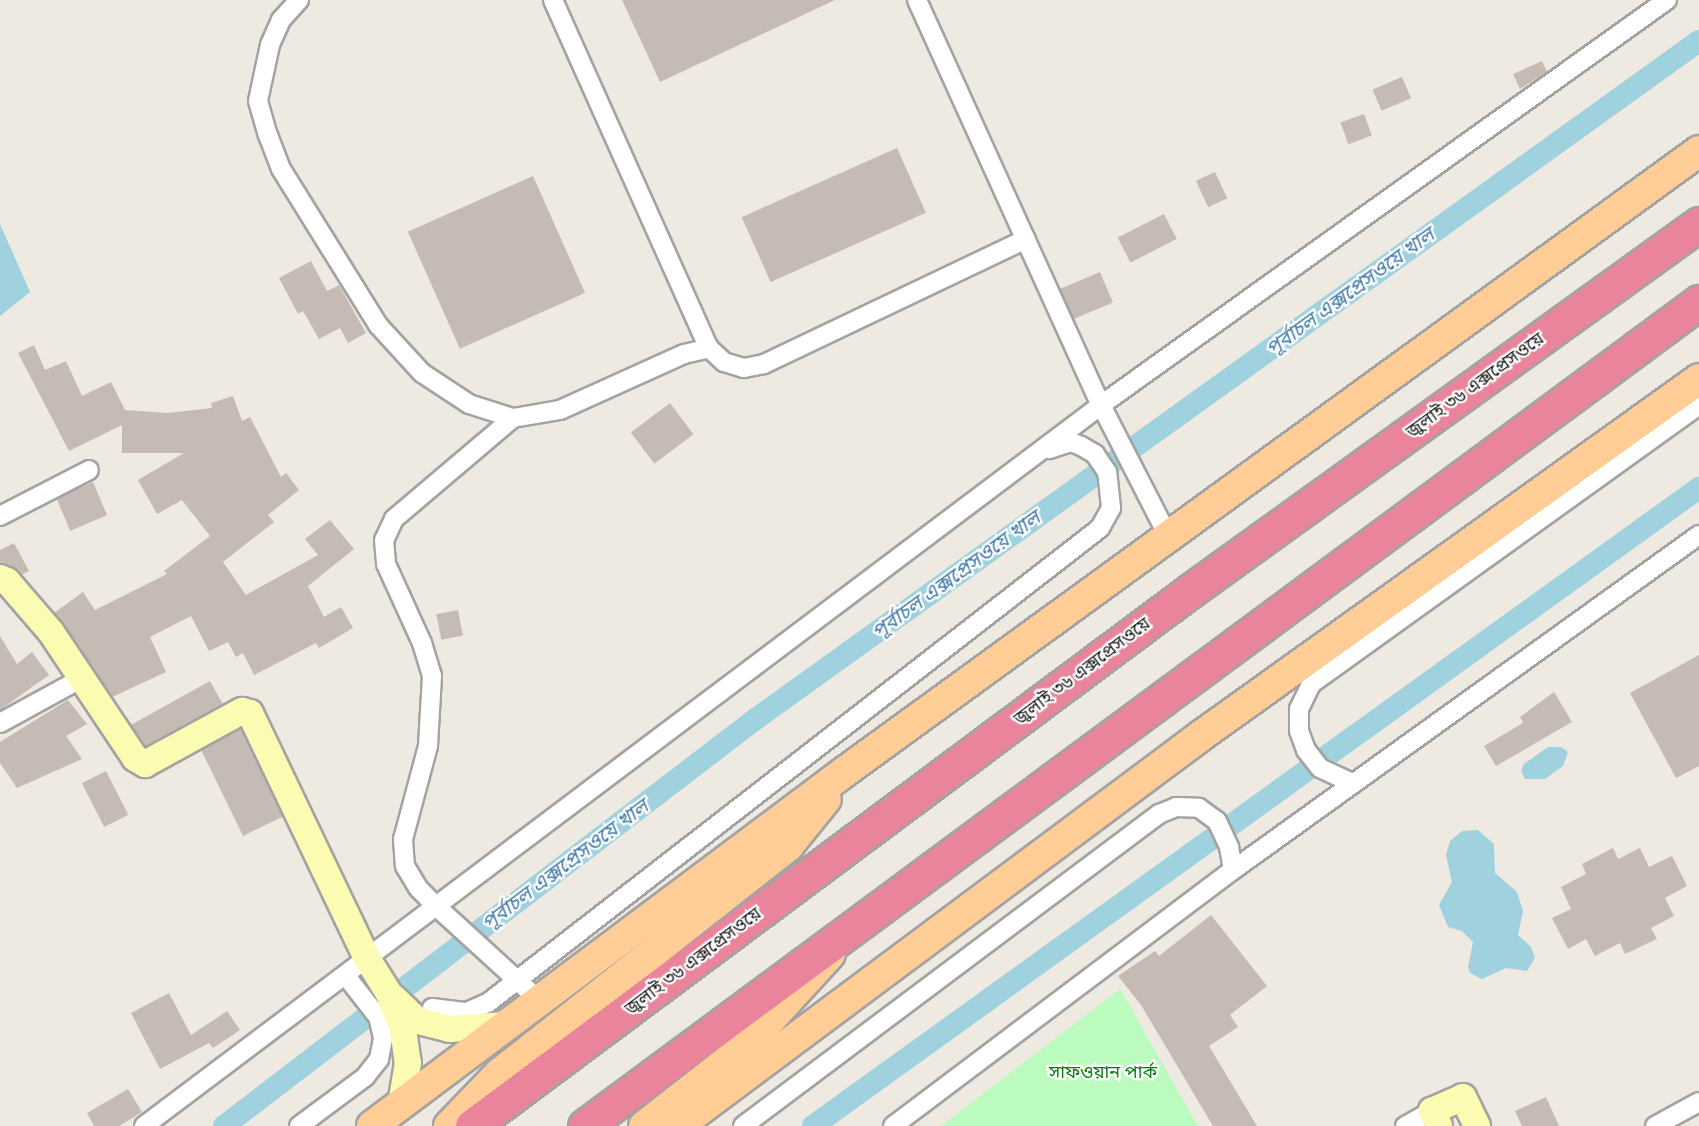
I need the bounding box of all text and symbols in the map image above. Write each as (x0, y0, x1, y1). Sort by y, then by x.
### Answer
water label: পূর্বাচল এক্সপ্রেসওয়ে খাল (1261, 223, 1439, 361)
street label: জুলাই ৩৬ এক্সপ্রেসওয়ে (1402, 328, 1548, 442)
water label: পূর্বাচল এক্সপ্রেসওয়ে খাল (867, 506, 1045, 644)
street label: জুলাই ৩৬ এক্সপ্রেসওয়ে (1009, 613, 1155, 729)
water label: পূর্বাচল এক্সপ্রেসওয়ে খাল (477, 795, 653, 935)
street label: জুলাই ৩৬ এক্সপ্রেসওয়ে (620, 903, 766, 1019)
park label: সাফওয়ান পার্ক (1049, 1061, 1157, 1083)

